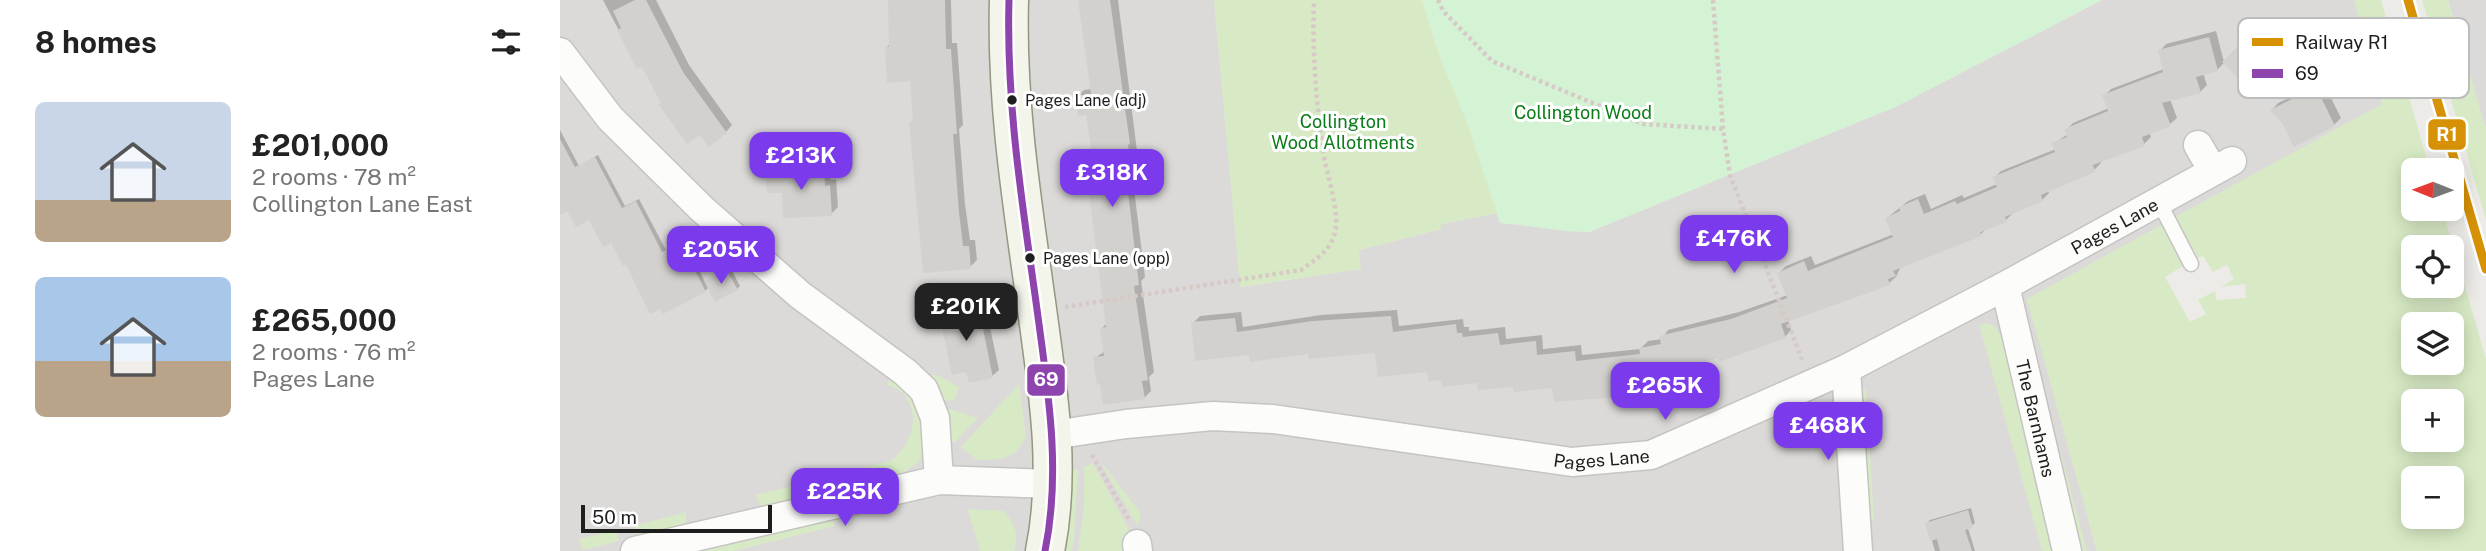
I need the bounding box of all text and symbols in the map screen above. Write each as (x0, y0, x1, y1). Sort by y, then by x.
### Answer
legend (2238, 18, 2469, 98)
icon: filters (487, 23, 525, 61)
text: 8 homes (35, 24, 157, 60)
text: Railway R1 (2295, 31, 2388, 53)
text: 69 (2295, 62, 2319, 84)
place label: Pages Lane (adj) (1025, 91, 1147, 110)
marker: Pages Lane (adj) (1005, 93, 1019, 107)
park label: Collington Wood (1514, 102, 1652, 123)
park label: Collington Wood Allotments (1271, 111, 1415, 153)
line badge: R1 (2427, 118, 2467, 151)
text: R1 (2436, 123, 2458, 145)
text: £201,000 (252, 127, 389, 163)
icon: home (91, 130, 175, 214)
pin: £213K (752, 132, 850, 192)
text: £213K (765, 141, 837, 168)
pin: £318K (1063, 150, 1161, 209)
text: £318K (1076, 158, 1148, 185)
north arrow (2401, 158, 2464, 220)
map controls (2401, 158, 2464, 529)
text: 2 rooms · 78 m² (252, 163, 416, 190)
text: Collington Lane East (252, 190, 473, 217)
street label: Pages Lane (2067, 193, 2162, 258)
pin: £476K (1685, 216, 1783, 275)
text: £476K (1696, 224, 1772, 251)
pin: £205K (672, 226, 770, 286)
text: £205K (683, 235, 759, 262)
button: locate (2401, 235, 2464, 298)
place label: Pages Lane (opp) (1043, 249, 1170, 268)
marker: Pages Lane (opp) (1023, 251, 1037, 265)
pin: £201K (917, 284, 1015, 343)
text: £201K (931, 292, 1001, 319)
text: £265,000 (252, 302, 397, 338)
icon: home (91, 305, 175, 389)
button: layers (2401, 312, 2464, 375)
text: 2 rooms · 76 m² (252, 338, 415, 365)
street label: The Barnhams (2012, 358, 2060, 479)
pin: £265K (1616, 362, 1714, 422)
line badge: 69 (1026, 363, 1066, 397)
text: Pages Lane (252, 365, 375, 392)
text: 69 (1033, 368, 1059, 390)
text: £265K (1627, 371, 1703, 398)
button: + (2401, 389, 2464, 452)
pin: £468K (1779, 402, 1877, 462)
text: £468K (1789, 411, 1867, 438)
street label: Pages Lane (1552, 445, 1650, 473)
button: − (2401, 466, 2464, 529)
pin: £225K (796, 468, 894, 528)
text: £225K (807, 477, 883, 504)
scale bar (581, 502, 772, 534)
text: 50 m (592, 506, 637, 528)

